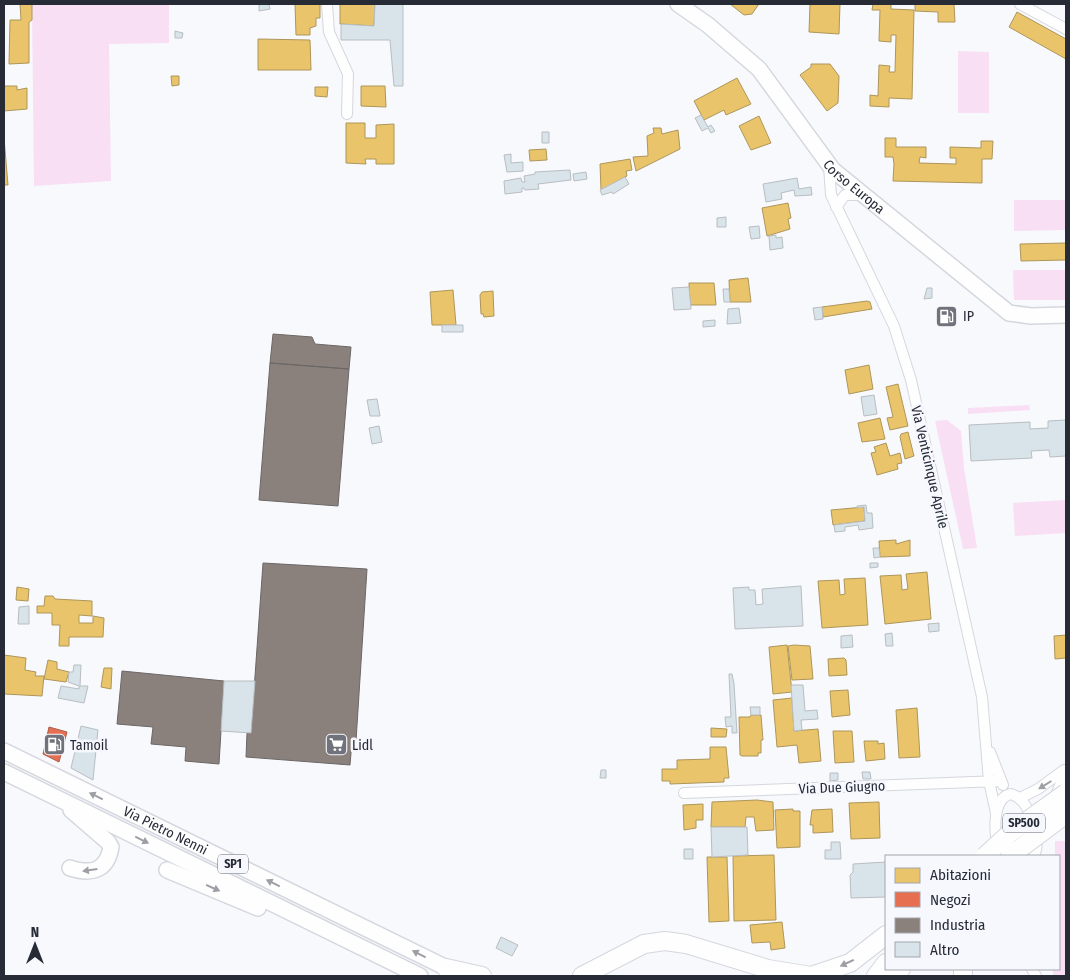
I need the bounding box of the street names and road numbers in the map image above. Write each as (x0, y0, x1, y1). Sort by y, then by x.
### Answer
street label: Corso Europa (819, 157, 888, 218)
street label: Via Venticinque Aprile (907, 404, 952, 530)
street label: Via Due Giugno (798, 777, 886, 798)
street label: Via Pietro Nenni (120, 803, 211, 859)
road number: SP500 (1003, 814, 1045, 832)
road number: SP1 (218, 854, 248, 874)

